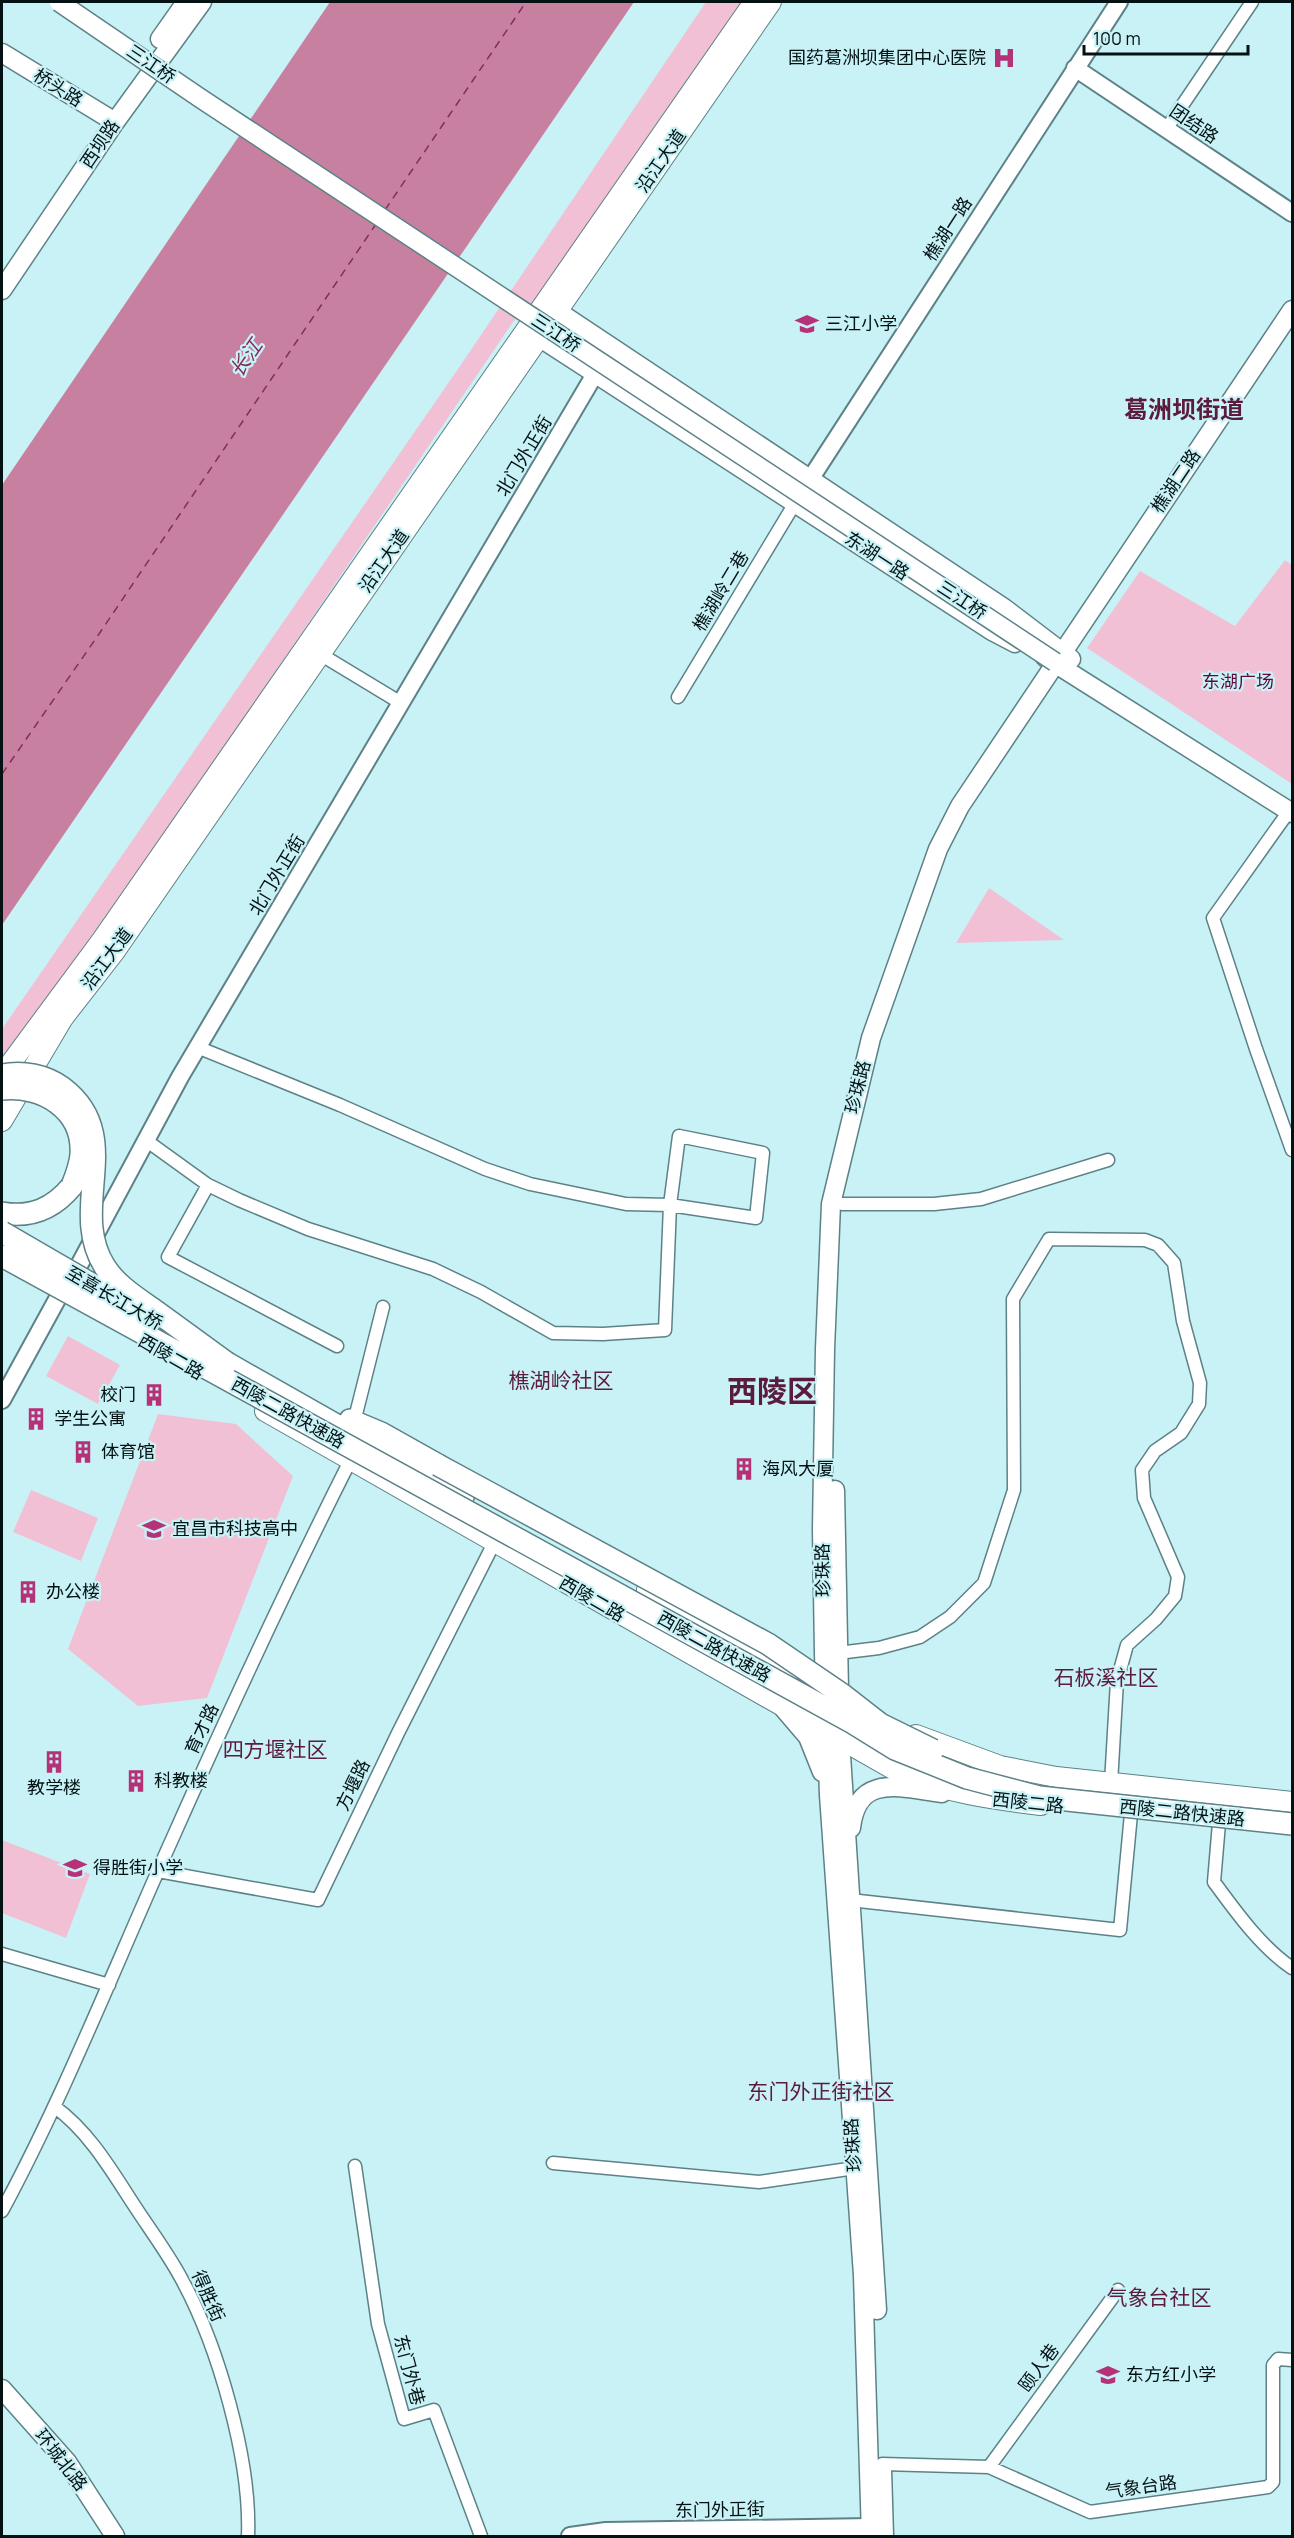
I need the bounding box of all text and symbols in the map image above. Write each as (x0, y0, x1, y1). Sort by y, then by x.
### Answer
scale bar (1084, 18, 1248, 56)
text: 100 m (1093, 26, 1141, 50)
street label: 三江桥 (122, 38, 181, 88)
place label: 国药葛洲坝集团中心医院 (788, 45, 986, 69)
hospital icon: 国药葛洲坝集团中心医院 (991, 45, 1017, 71)
street label: 桥头路 (29, 63, 88, 112)
street label: 团结路 (1165, 98, 1224, 148)
street label: 西坝路 (74, 114, 124, 173)
street label: 沿江大道 (630, 124, 691, 197)
street label: 樵湖一路 (917, 192, 977, 265)
street label: 三江桥 (527, 307, 586, 357)
school or university icon: 三江小学 (794, 311, 820, 337)
place label: 三江小学 (825, 311, 897, 335)
water label: 长江 (223, 332, 269, 382)
district label: 葛洲坝街道 (1124, 392, 1244, 425)
street label: 北门外正街 (490, 411, 557, 500)
street label: 樵湖二路 (1145, 444, 1205, 517)
street label: 沿江大道 (353, 524, 414, 597)
street label: 东湖一路 (841, 525, 914, 585)
street label: 樵湖岭二巷 (687, 546, 754, 635)
street label: 三江桥 (933, 574, 992, 624)
park label: 东湖广场 (1202, 669, 1274, 693)
street label: 北门外正街 (243, 830, 310, 919)
street label: 沿江大道 (75, 922, 137, 994)
street label: 珍珠路 (839, 1058, 875, 1116)
street label: 至喜长江大桥 (62, 1260, 167, 1335)
street label: 西陵二路 (134, 1328, 209, 1385)
district label: 樵湖岭社区 (509, 1366, 614, 1394)
district label: 西陵区 (727, 1370, 817, 1411)
street label: 西陵二路快速路 (228, 1371, 349, 1453)
place label: 校门 (100, 1382, 136, 1406)
building icon: 校门 (141, 1382, 167, 1408)
building icon: 学生公寓 (23, 1406, 49, 1432)
place label: 学生公寓 (54, 1406, 126, 1430)
building icon: 体育馆 (70, 1439, 96, 1465)
place label: 体育馆 (101, 1439, 155, 1463)
building icon: 海风大厦 (731, 1456, 757, 1482)
place label: 海风大厦 (762, 1456, 834, 1480)
school or university icon: 宜昌市科技高中 (141, 1516, 167, 1542)
place label: 宜昌市科技高中 (172, 1516, 298, 1540)
street label: 珍珠路 (810, 1543, 834, 1597)
street label: 西陵二路 (555, 1570, 630, 1627)
building icon: 办公楼 (15, 1579, 41, 1605)
place label: 办公楼 (46, 1579, 100, 1603)
street label: 西陵二路快速路 (654, 1605, 775, 1687)
district label: 石板溪社区 (1054, 1663, 1159, 1691)
street label: 育才路 (179, 1699, 223, 1758)
district label: 四方堰社区 (223, 1735, 328, 1763)
building icon: 教学楼 (41, 1749, 67, 1775)
street label: 方堰路 (329, 1755, 375, 1814)
building icon: 科教楼 (123, 1768, 149, 1794)
place label: 科教楼 (154, 1768, 208, 1792)
place label: 教学楼 (27, 1775, 81, 1799)
street label: 西陵二路 (991, 1786, 1065, 1818)
street label: 西陵二路快速路 (1118, 1793, 1246, 1831)
school or university icon: 得胜街小学 (62, 1855, 88, 1881)
place label: 得胜街小学 (93, 1855, 183, 1879)
district label: 东门外正街社区 (748, 2077, 895, 2105)
street label: 珍珠路 (838, 2117, 866, 2173)
street label: 得胜街 (187, 2266, 231, 2325)
district label: 气象台社区 (1107, 2283, 1212, 2311)
street label: 东门外巷 (389, 2332, 431, 2408)
street label: 颐人巷 (1013, 2339, 1064, 2396)
school or university icon: 东方红小学 (1095, 2362, 1121, 2388)
place label: 东方红小学 (1126, 2362, 1216, 2386)
street label: 环城北路 (30, 2424, 93, 2495)
street label: 气象台路 (1104, 2469, 1178, 2503)
street label: 东门外正街 (675, 2496, 765, 2522)

